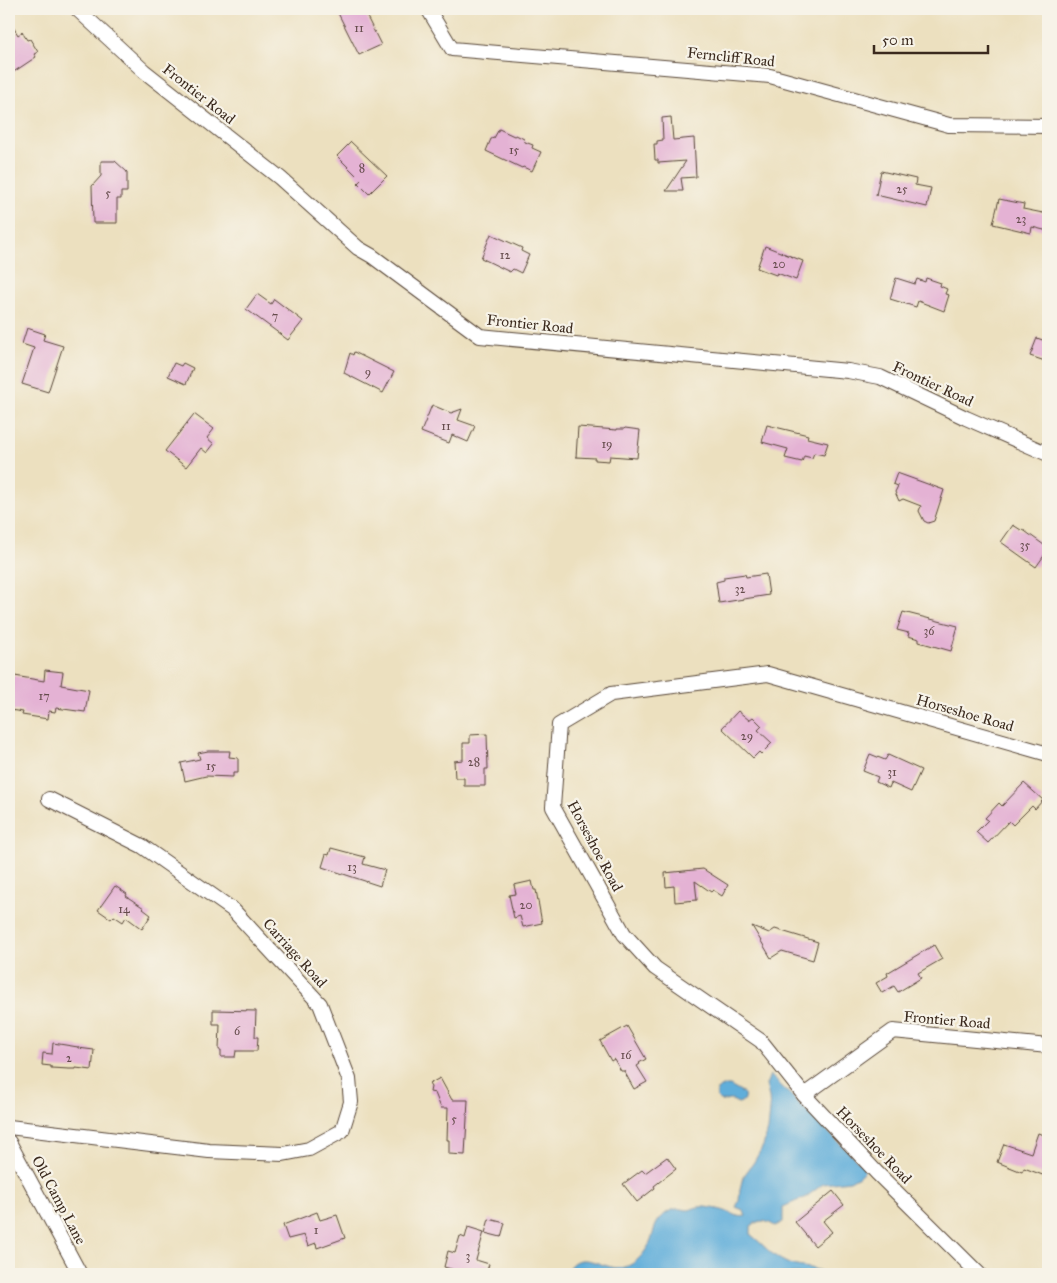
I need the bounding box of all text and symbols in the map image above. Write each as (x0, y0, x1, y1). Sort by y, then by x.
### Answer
house number: 11 (354, 21, 364, 35)
scale bar (874, 22, 988, 54)
text: 50 m (882, 31, 914, 49)
street label: Ferncliff Road (686, 43, 776, 71)
street label: Frontier Road (159, 60, 239, 128)
house number: 15 (509, 143, 520, 157)
house number: 8 (359, 161, 365, 175)
house number: 25 (896, 182, 908, 196)
house number: 5 (105, 186, 111, 200)
house number: 23 (1016, 212, 1027, 226)
house number: 12 (500, 248, 510, 262)
house number: 20 (773, 257, 785, 271)
house number: 7 (272, 309, 278, 323)
street label: Frontier Road (486, 310, 575, 338)
street label: Frontier Road (890, 357, 977, 411)
house number: 9 (365, 365, 371, 379)
house number: 11 (441, 419, 451, 433)
house number: 19 (601, 437, 613, 451)
house number: 35 (1020, 538, 1031, 552)
house number: 32 (735, 582, 745, 596)
house number: 36 (924, 624, 935, 638)
house number: 17 (38, 689, 50, 703)
street label: Horseshoe Road (914, 690, 1016, 736)
house number: 29 (741, 729, 753, 743)
house number: 28 (468, 755, 480, 769)
house number: 15 (206, 759, 217, 773)
house number: 31 (887, 765, 897, 779)
street label: Horseshoe Road (563, 797, 627, 895)
house number: 13 (347, 860, 357, 874)
house number: 20 (520, 898, 532, 912)
house number: 14 (118, 902, 130, 916)
street label: Carriage Road (259, 915, 331, 992)
street label: Frontier Road (903, 1007, 992, 1033)
house number: 6 (234, 1024, 241, 1038)
house number: 16 (621, 1048, 632, 1062)
house number: 2 (66, 1051, 72, 1065)
street label: Horseshoe Road (833, 1103, 916, 1188)
house number: 5 (451, 1112, 457, 1126)
street label: Old Camp Lane (28, 1153, 90, 1247)
house number: 1 (314, 1223, 319, 1237)
house number: 3 (466, 1249, 471, 1263)

